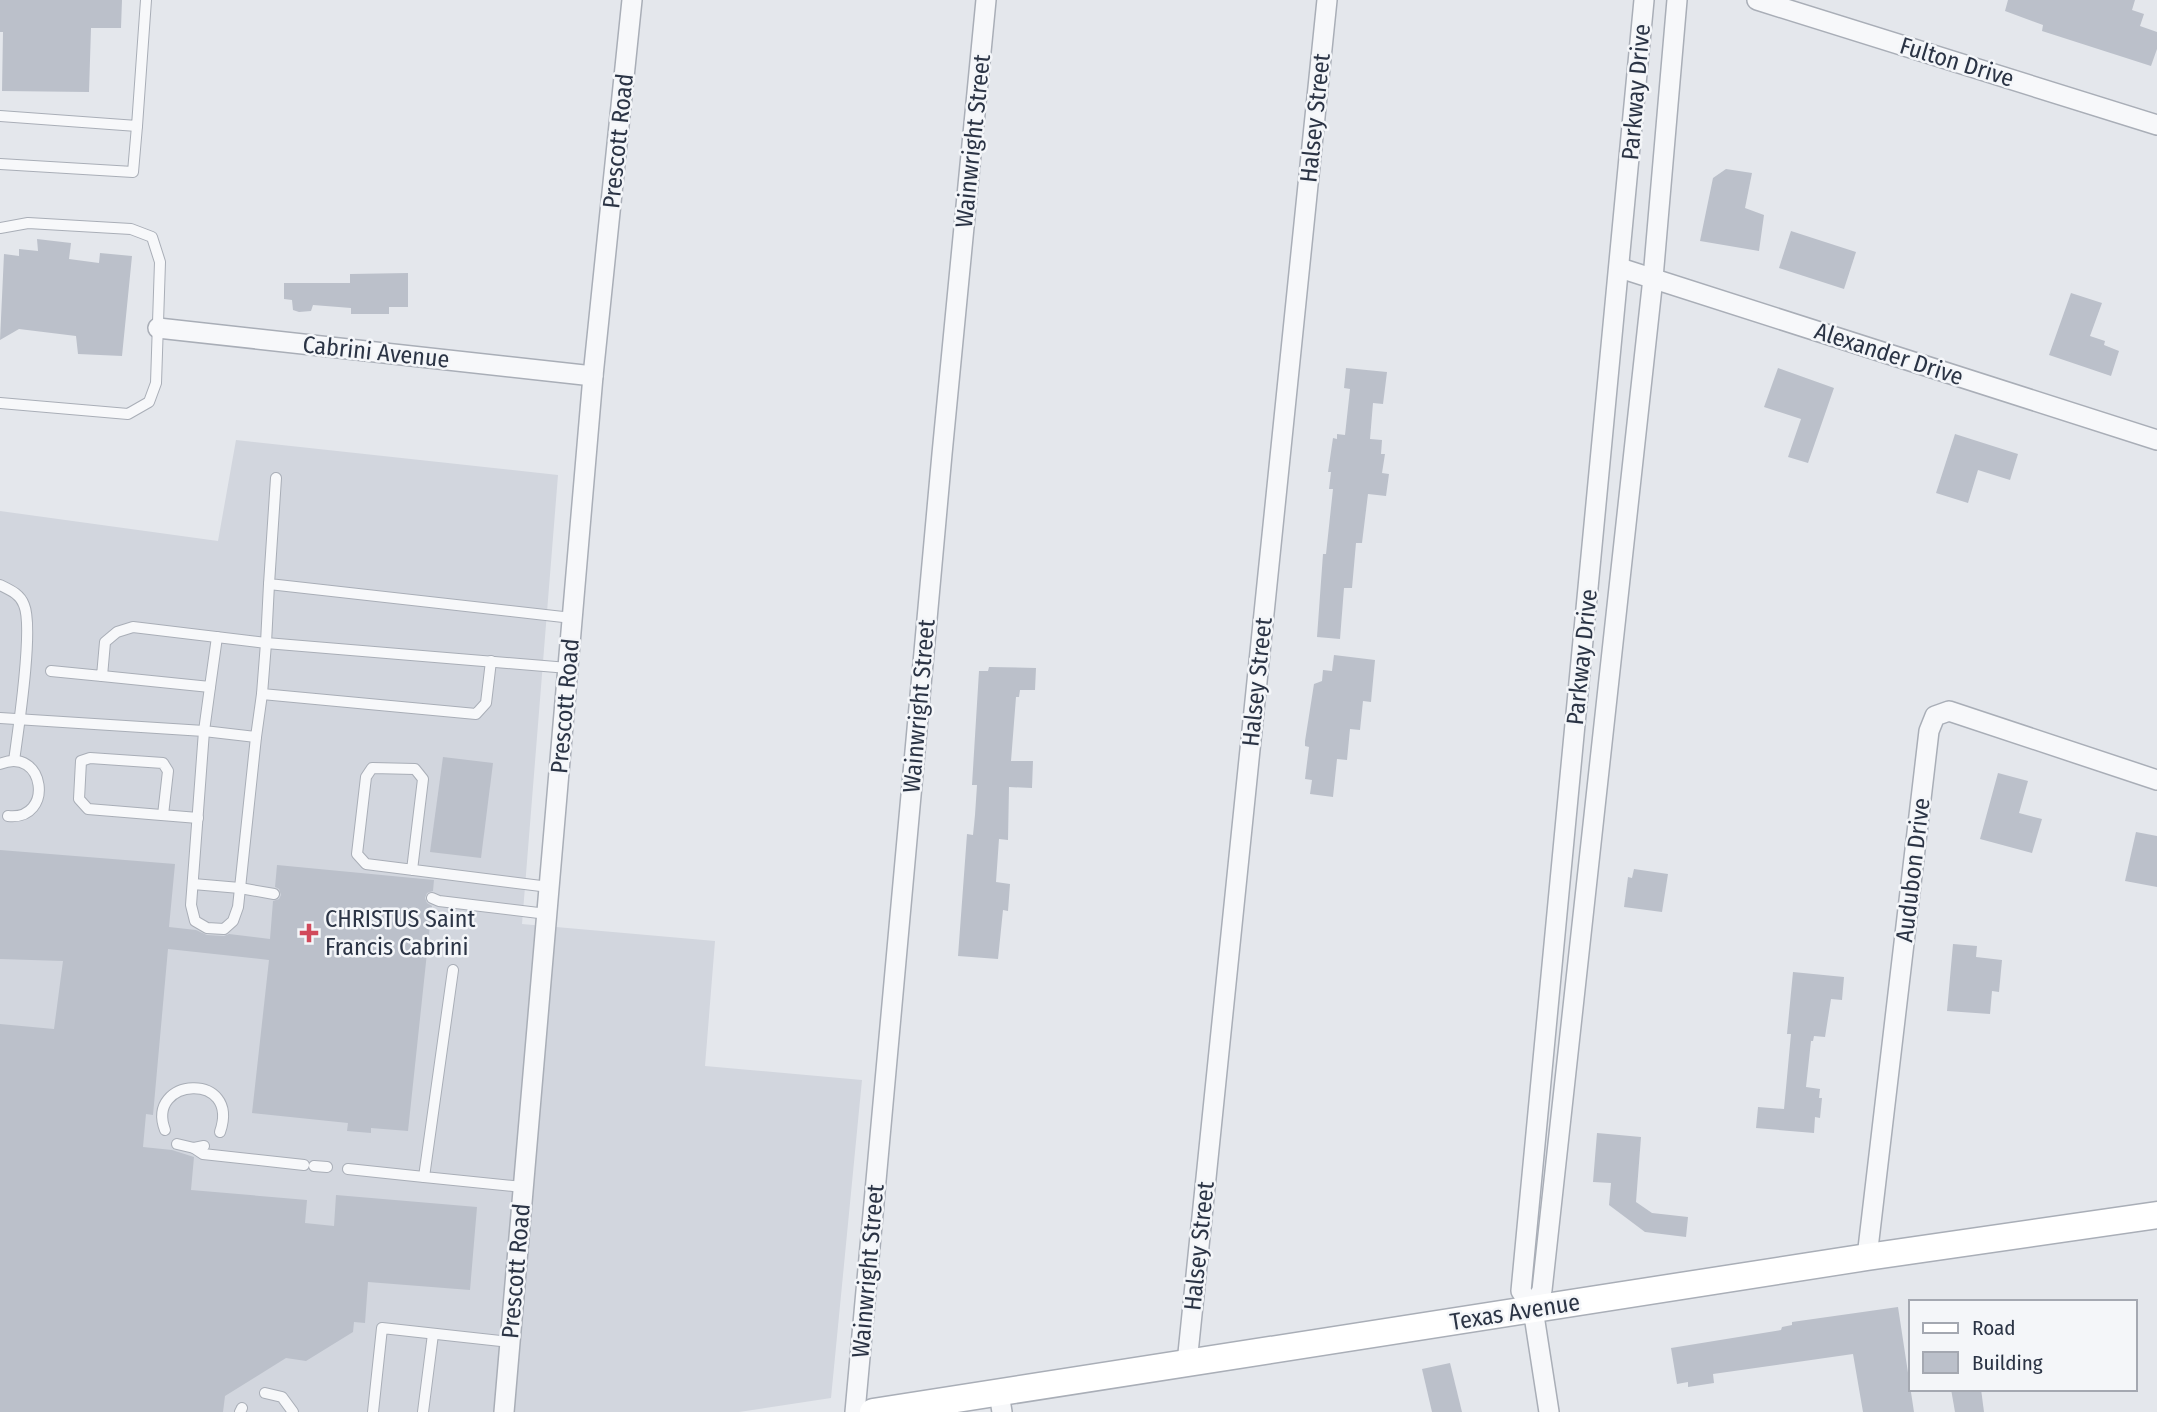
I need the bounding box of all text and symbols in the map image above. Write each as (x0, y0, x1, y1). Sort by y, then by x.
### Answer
street label: Parkway Drive (1616, 23, 1656, 161)
street label: Fulton Drive (1897, 31, 2017, 93)
street label: Halsey Street (1294, 52, 1336, 184)
street label: Wainwright Street (950, 53, 996, 229)
street label: Prescott Road (597, 72, 639, 210)
street label: Alexander Drive (1811, 317, 1967, 391)
street label: Cabrini Avenue (301, 330, 451, 374)
street label: Parkway Drive (1561, 588, 1603, 726)
street label: Halsey Street (1236, 616, 1278, 748)
street label: Wainwright Street (897, 618, 941, 794)
street label: Prescott Road (545, 637, 585, 775)
street label: Audubon Drive (1890, 796, 1936, 944)
place label: CHRISTUS Saint Francis Cabrini (325, 905, 475, 961)
marker: CHRISTUS Saint Francis Cabrini (299, 923, 319, 943)
street label: Halsey Street (1178, 1180, 1220, 1312)
street label: Wainwright Street (846, 1183, 890, 1359)
street label: Prescott Road (496, 1202, 536, 1340)
street label: Texas Avenue (1448, 1288, 1582, 1336)
legend (1909, 1300, 2136, 1391)
text: Road (1972, 1315, 2016, 1341)
text: Building (1972, 1350, 2043, 1376)

